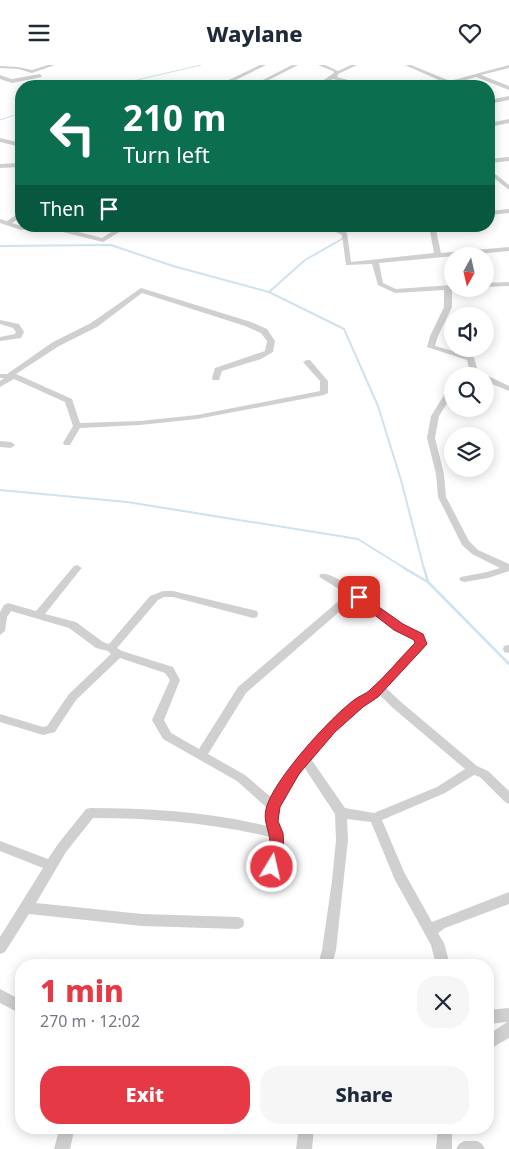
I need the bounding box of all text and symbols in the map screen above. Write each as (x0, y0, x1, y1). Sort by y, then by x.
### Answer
text: Waylane (206, 18, 303, 48)
icon: menu (25, 19, 53, 47)
icon: heart (456, 19, 484, 47)
text: 210 m (123, 94, 226, 141)
icon: left (40, 100, 105, 165)
text: Turn left (123, 139, 210, 169)
icon: arrive (95, 195, 123, 223)
text: Then (40, 196, 85, 222)
north arrow (444, 247, 494, 297)
map controls (444, 247, 494, 477)
button: sound (444, 307, 494, 357)
button: search (444, 367, 494, 417)
button: layers (444, 427, 494, 477)
pin (338, 576, 380, 618)
icon: arrive (345, 583, 373, 611)
position arrow (245, 840, 297, 892)
text: 1 min (40, 970, 124, 1011)
button: close (417, 976, 469, 1028)
text: 270 m · 12:02 (40, 1010, 140, 1032)
button: Exit (40, 1066, 250, 1124)
button: Share (260, 1066, 469, 1124)

